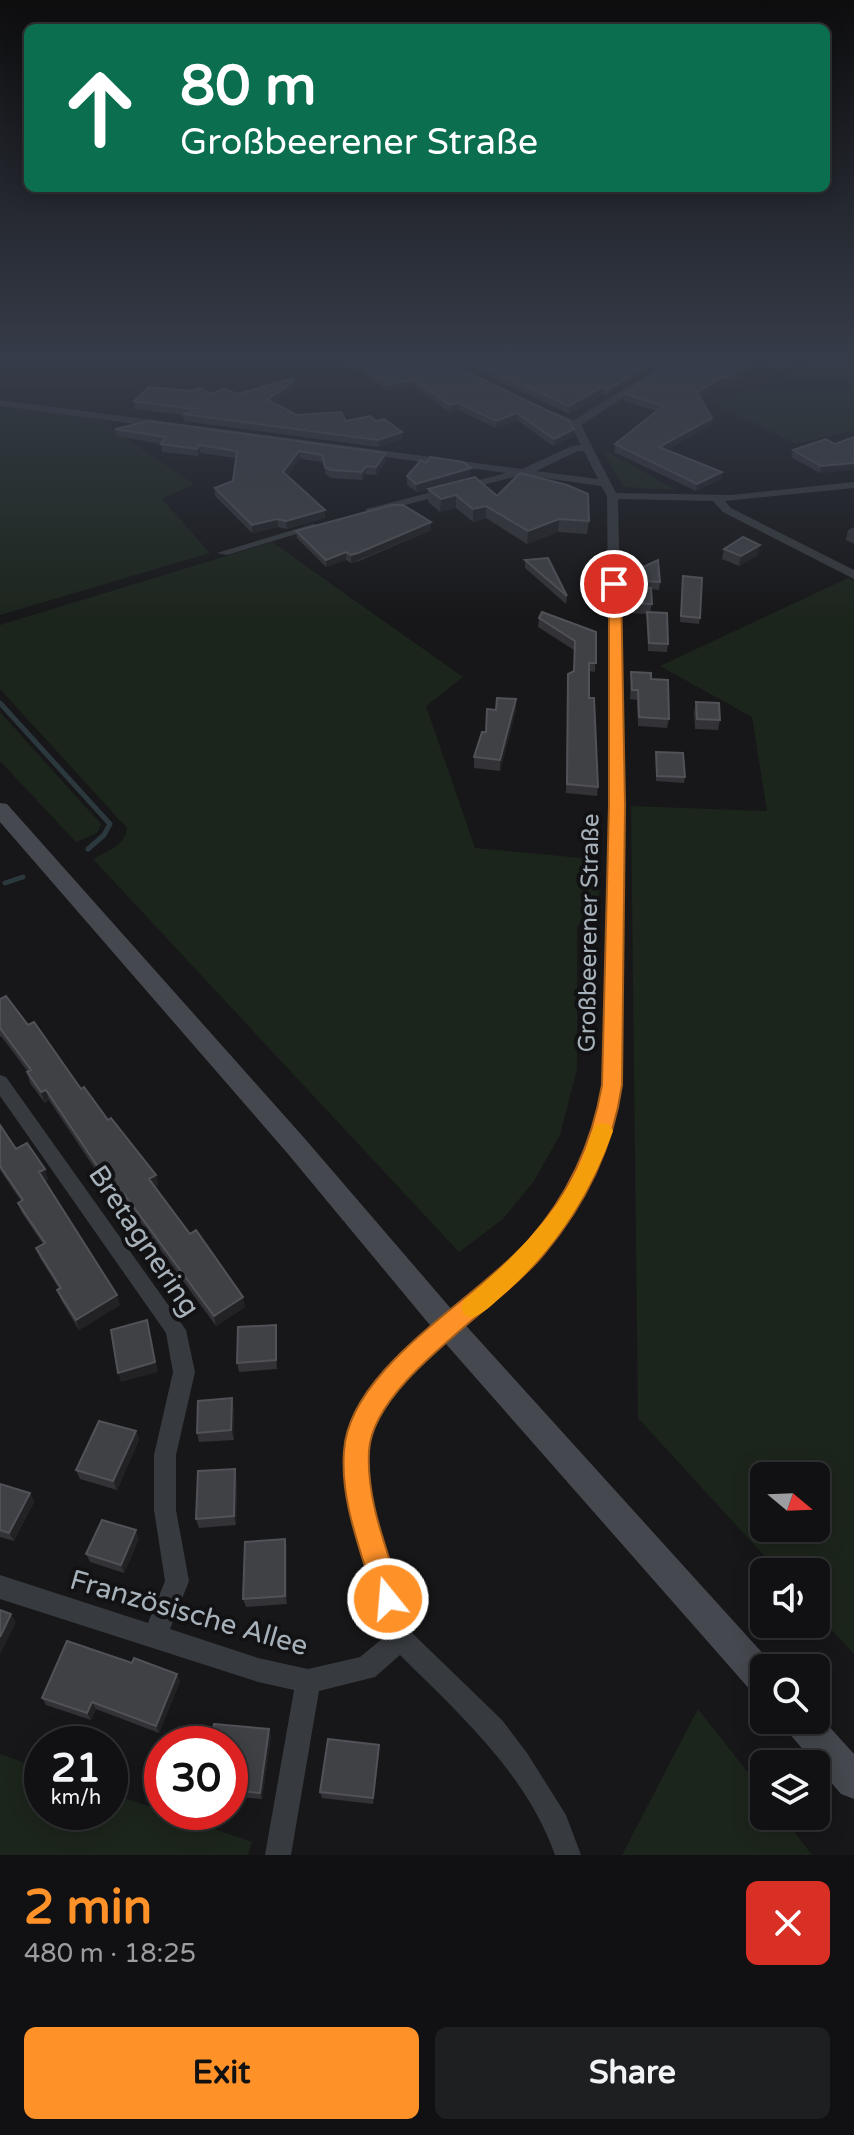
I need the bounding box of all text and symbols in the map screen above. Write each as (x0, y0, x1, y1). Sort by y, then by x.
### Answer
text: 80 m (180, 53, 316, 120)
icon: ahead (48, 56, 152, 160)
text: Großbeerener Straße (180, 121, 538, 164)
pin (580, 550, 648, 618)
icon: arrive (592, 562, 636, 606)
street label: Großbeerener Straße (572, 813, 606, 1053)
street label: Bretagnering (81, 1159, 207, 1323)
north arrow (750, 1462, 830, 1542)
map controls (750, 1462, 830, 1830)
position arrow (346, 1557, 430, 1641)
button: sound (750, 1558, 830, 1638)
street label: Französische Allee (66, 1563, 312, 1663)
button: search (750, 1654, 830, 1734)
speed limit sign: 30 (144, 1726, 248, 1830)
text: 21 (51, 1744, 101, 1792)
button: layers (750, 1750, 830, 1830)
text: km/h (51, 1786, 101, 1810)
text: 2 min (24, 1879, 152, 1937)
button: close (746, 1881, 830, 1965)
text: 480 m · 18:25 (24, 1938, 196, 1969)
button: Exit (24, 2027, 419, 2119)
button: Share (435, 2027, 830, 2119)

